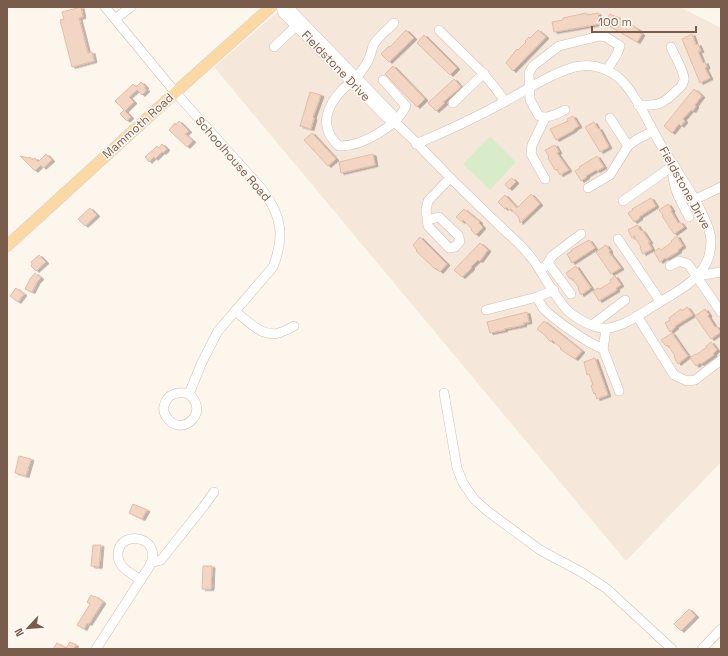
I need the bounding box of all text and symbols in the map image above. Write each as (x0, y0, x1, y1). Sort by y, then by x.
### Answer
scale bar (592, 8, 696, 34)
text: 100 m (598, 14, 632, 30)
street label: Fieldstone Drive (298, 27, 374, 105)
street label: Mammoth Road (99, 90, 177, 162)
street label: Schoolhouse Road (192, 113, 274, 205)
street label: Fieldstone Drive (656, 144, 714, 232)
north arrow (8, 608, 48, 648)
text: N (11, 626, 27, 639)

